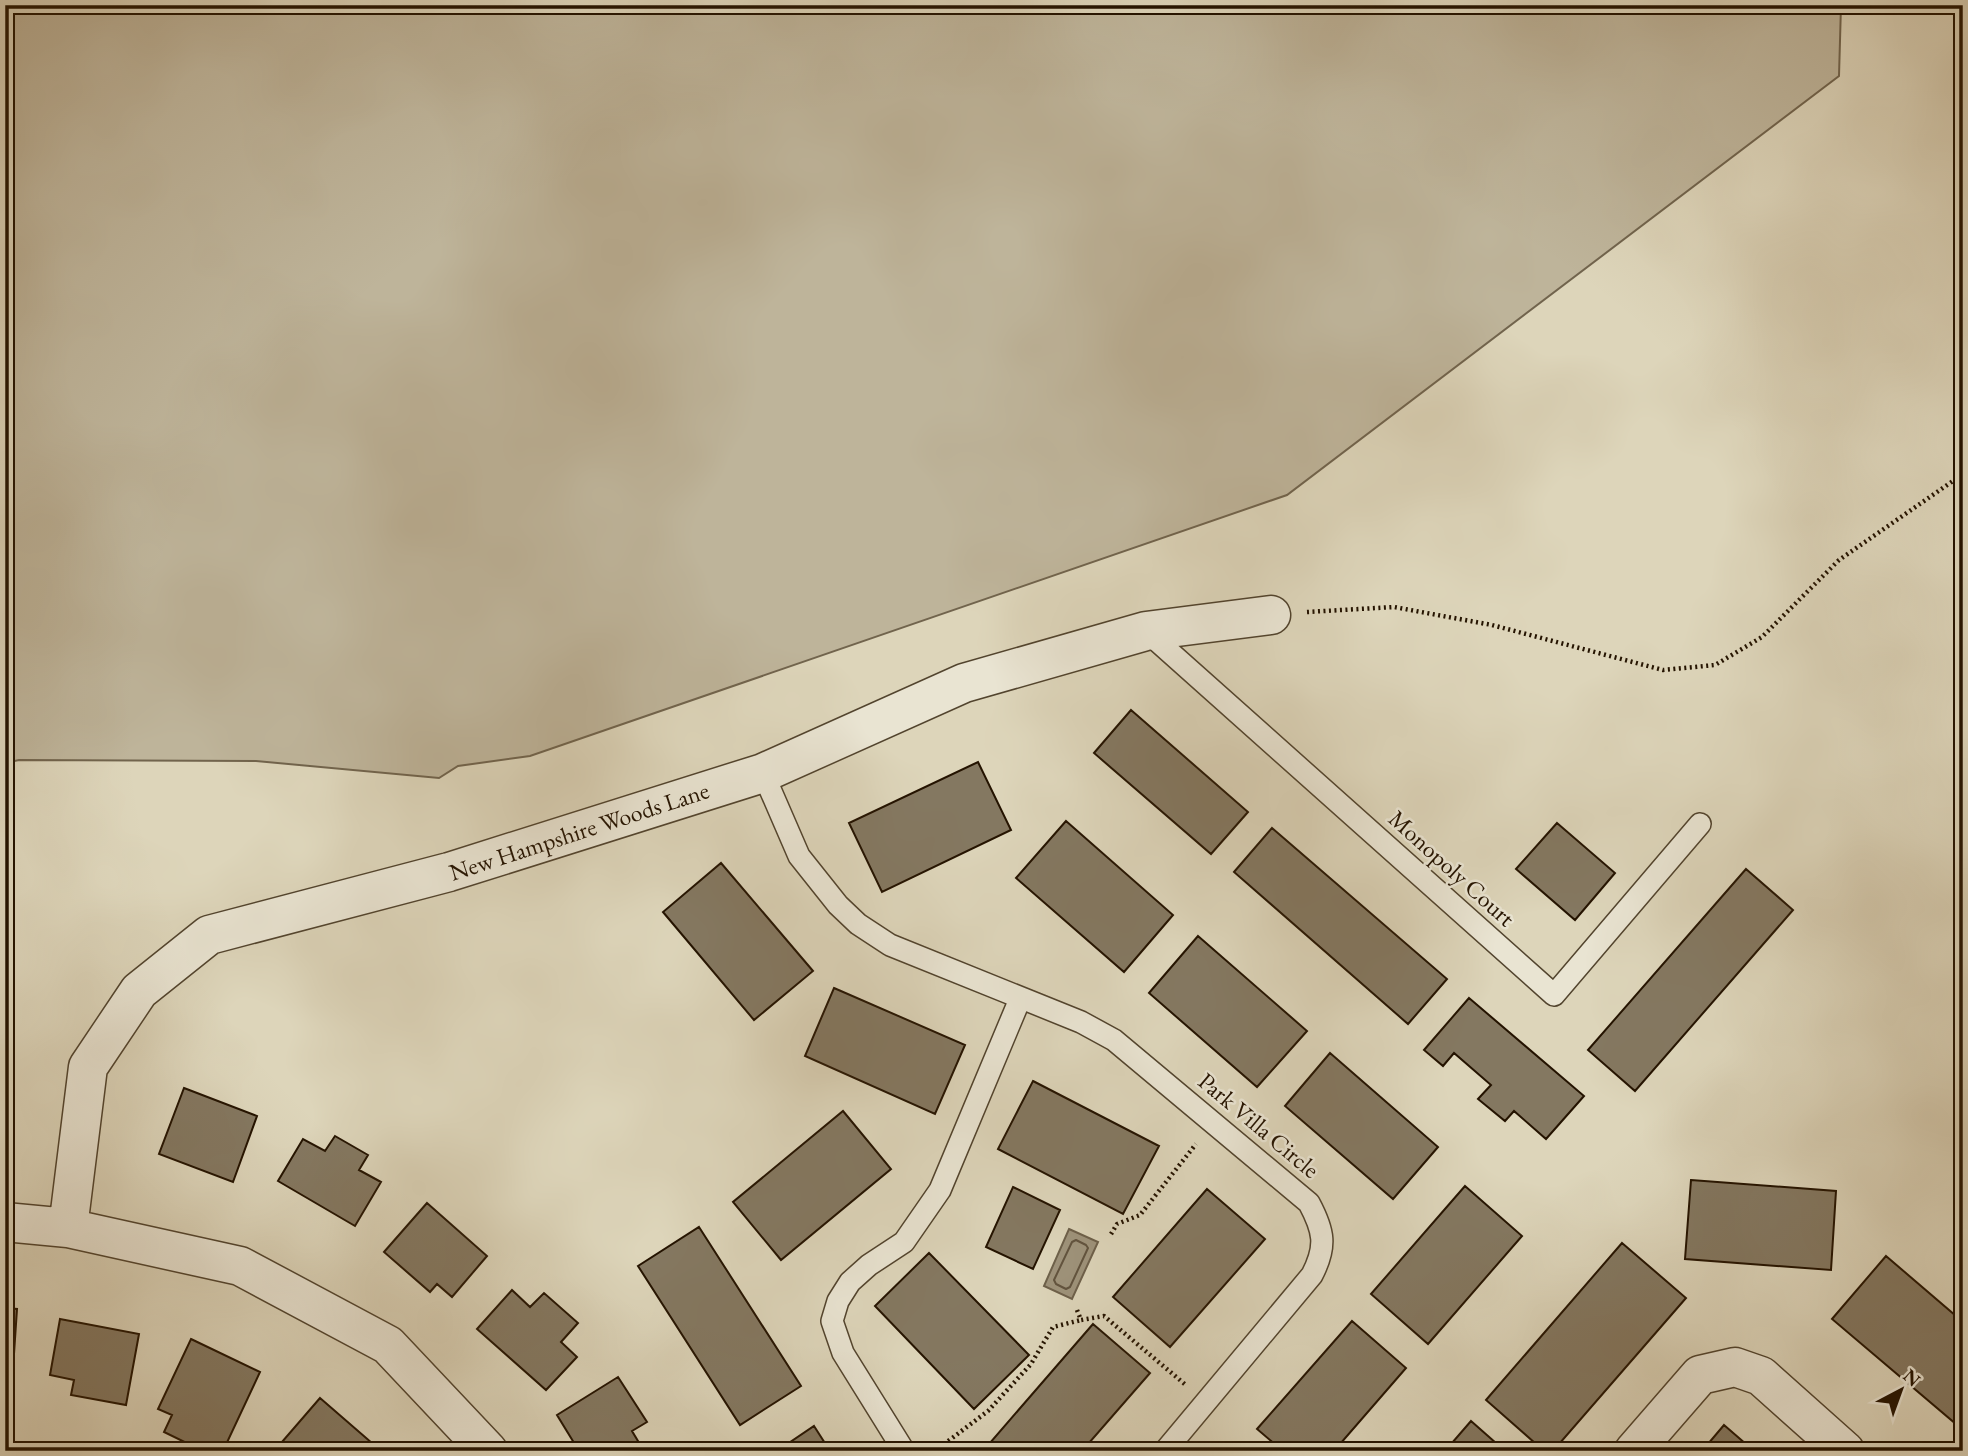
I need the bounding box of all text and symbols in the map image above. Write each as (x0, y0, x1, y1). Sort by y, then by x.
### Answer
street label: New Hampshire Woods Lane (445, 774, 713, 888)
street label: Monopoly Court (1382, 803, 1522, 933)
street label: Park Villa Circle (1192, 1065, 1326, 1185)
north arrow (1867, 1354, 1937, 1424)
text: N (1898, 1363, 1926, 1392)

